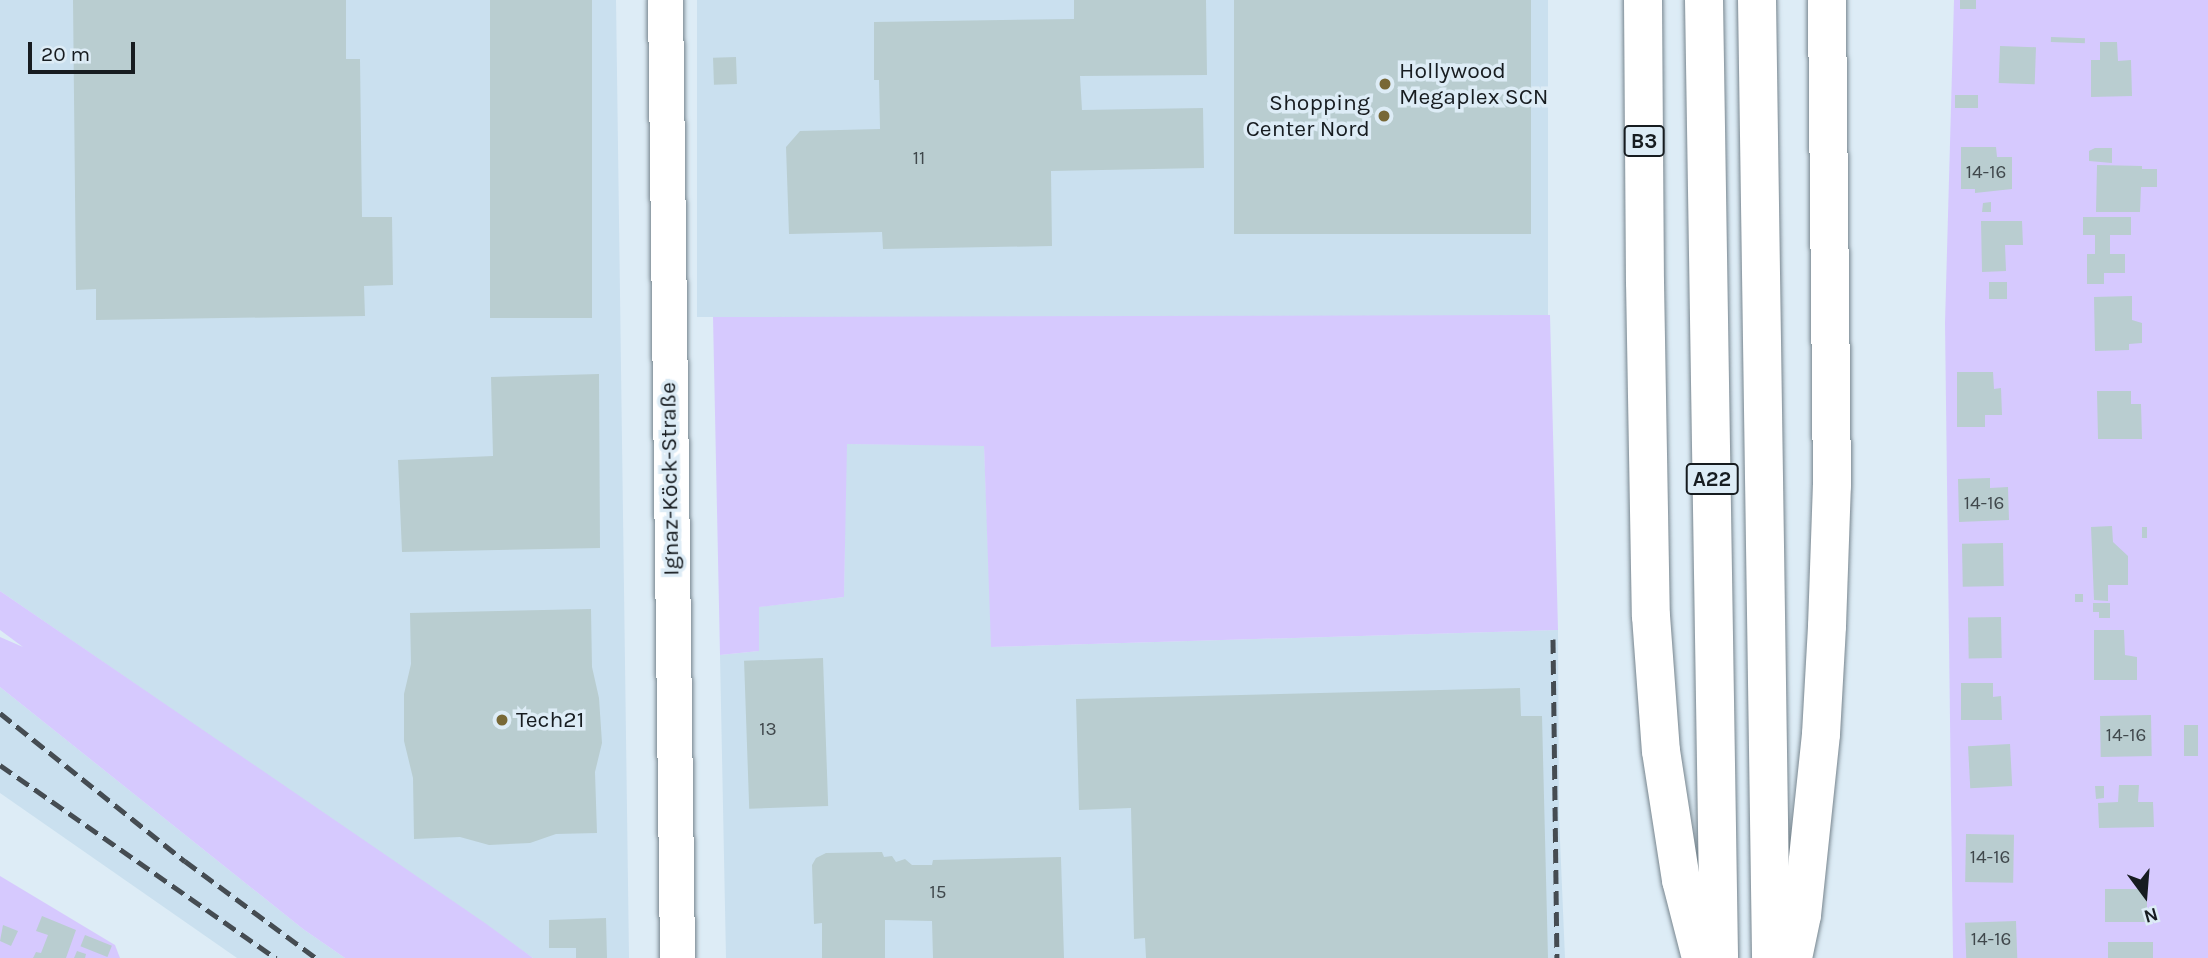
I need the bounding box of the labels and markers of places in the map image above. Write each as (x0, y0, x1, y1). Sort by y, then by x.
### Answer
place label: Hollywood Megaplex SCN (1399, 57, 1549, 111)
marker: Hollywood Megaplex SCN (1377, 76, 1393, 92)
place label: Shopping Center Nord (1246, 89, 1370, 143)
marker: Shopping Center Nord (1376, 108, 1392, 124)
place label: Tech21 (516, 706, 584, 734)
marker: Tech21 (494, 712, 510, 728)

